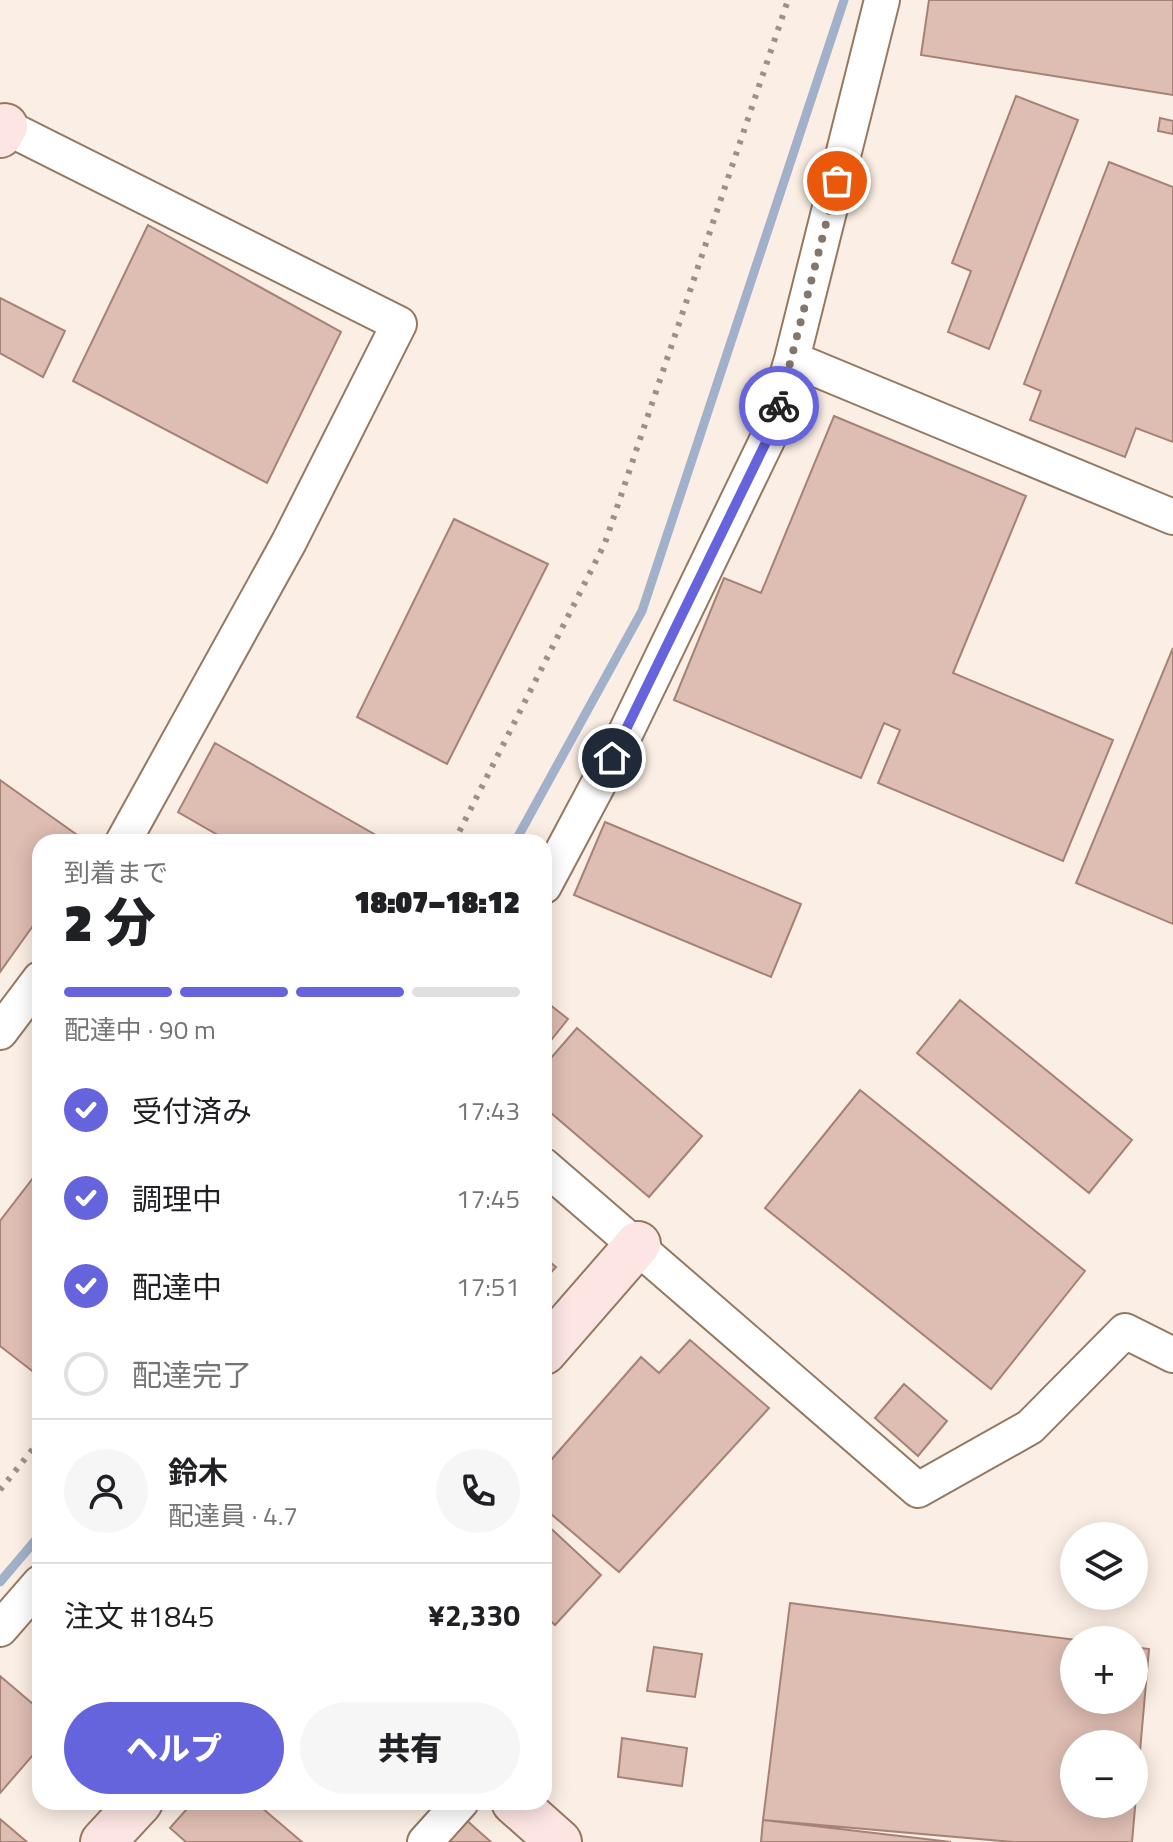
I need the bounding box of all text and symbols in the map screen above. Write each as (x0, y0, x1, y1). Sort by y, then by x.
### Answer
pin (803, 147, 871, 215)
icon: bag (815, 159, 859, 203)
courier (739, 366, 819, 446)
icon: bike (757, 384, 801, 428)
pin (578, 724, 646, 792)
icon: home (590, 736, 634, 780)
text: 到着まで (64, 853, 168, 892)
text: 18:07–18:12 (354, 879, 520, 925)
text: 2 分 (64, 882, 156, 961)
text: 配達中 · 90 m (64, 1010, 216, 1049)
icon: check (64, 1088, 108, 1132)
text: 受付済み (132, 1088, 252, 1134)
text: 17:43 (456, 1091, 520, 1130)
icon: check (64, 1176, 108, 1220)
text: 調理中 (132, 1176, 222, 1222)
text: 17:45 (456, 1179, 520, 1218)
icon: check (64, 1264, 108, 1308)
text: 配達中 (132, 1264, 222, 1310)
text: 17:51 (456, 1267, 520, 1306)
text: 配達完了 (132, 1352, 252, 1398)
button: person (64, 1449, 148, 1533)
text: 鈴木 (168, 1449, 228, 1495)
button: phone (436, 1449, 520, 1533)
text: 配達員 · 4.7 (168, 1496, 298, 1535)
map controls (1060, 1522, 1148, 1818)
button: layers (1060, 1522, 1148, 1610)
text: ¥2,330 (428, 1592, 520, 1638)
text: 注文 #1845 (64, 1593, 215, 1639)
button: + (1060, 1626, 1148, 1714)
button: ヘルプ (64, 1702, 284, 1794)
button: 共有 (300, 1702, 520, 1794)
button: − (1060, 1730, 1148, 1818)

